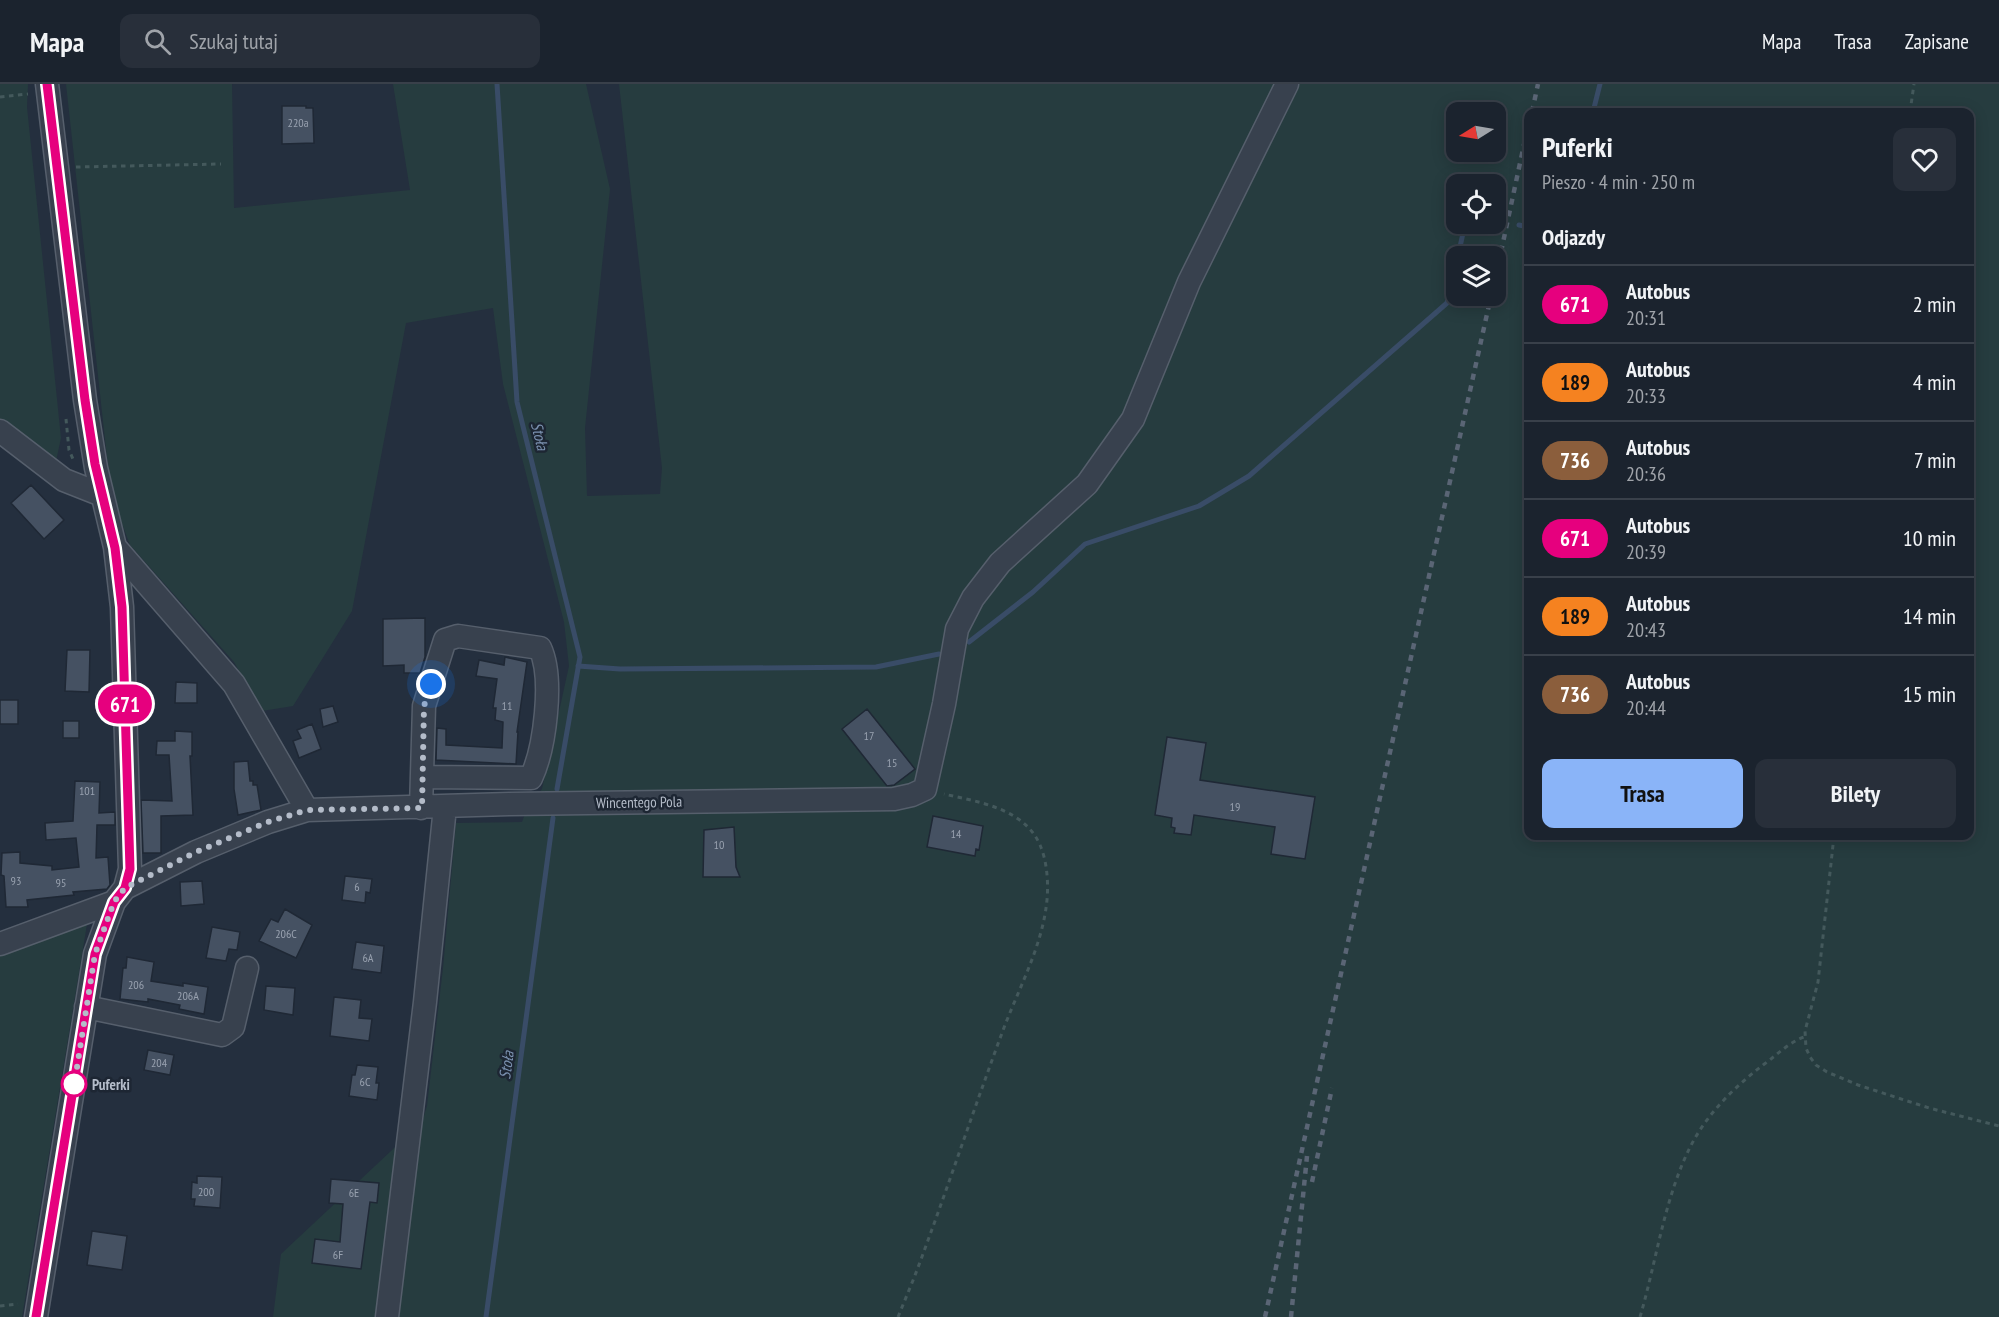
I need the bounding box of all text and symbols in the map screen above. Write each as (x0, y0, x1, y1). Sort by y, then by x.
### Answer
search box (120, 14, 540, 68)
text: Mapa (30, 23, 84, 60)
icon: search (141, 25, 174, 58)
text: Szukaj tutaj (189, 27, 278, 55)
text: Mapa (1762, 28, 1801, 55)
text: Trasa (1834, 28, 1872, 55)
text: Zapisane (1905, 28, 1969, 55)
north arrow (1446, 102, 1506, 162)
map controls (1446, 102, 1506, 306)
house number: 220a (287, 115, 309, 130)
text: Puferki (1542, 128, 1613, 165)
button: heart (1893, 128, 1956, 191)
text: Pieszo · 4 min · 250 m (1542, 169, 1695, 195)
button: locate (1446, 174, 1506, 234)
text: Odjazdy (1542, 223, 1605, 251)
button: layers (1446, 246, 1506, 306)
text: Autobus (1626, 277, 1690, 305)
text: 2 min (1913, 290, 1956, 318)
text: 671 (1560, 291, 1590, 318)
text: 20:31 (1626, 305, 1666, 331)
text: Autobus (1626, 355, 1690, 383)
text: 4 min (1913, 368, 1956, 396)
text: 189 (1560, 369, 1590, 396)
text: 20:33 (1626, 383, 1666, 409)
water label: Stoła (527, 420, 553, 454)
text: Autobus (1626, 433, 1690, 461)
text: 7 min (1914, 446, 1956, 474)
text: 736 (1560, 447, 1590, 474)
text: 20:36 (1626, 461, 1666, 487)
text: Autobus (1626, 511, 1690, 539)
text: 10 min (1903, 524, 1956, 552)
text: 671 (1560, 525, 1590, 552)
text: 20:39 (1626, 539, 1666, 565)
text: Autobus (1626, 589, 1690, 617)
text: 14 min (1903, 602, 1956, 630)
text: 189 (1560, 603, 1590, 630)
text: 20:43 (1626, 617, 1666, 643)
text: Autobus (1626, 667, 1690, 695)
your location (416, 669, 446, 699)
text: 15 min (1903, 680, 1956, 708)
text: 736 (1560, 681, 1590, 708)
line badge: 671 (90, 684, 160, 724)
text: 671 (110, 691, 140, 718)
text: 20:44 (1626, 695, 1666, 721)
house number: 11 (502, 698, 512, 713)
house number: 17 (864, 728, 874, 743)
house number: 15 (887, 755, 897, 770)
button: Trasa (1542, 759, 1743, 828)
button: Bilety (1755, 759, 1956, 828)
house number: 101 (79, 783, 95, 798)
street label: Wincentego Pola (596, 792, 682, 812)
house number: 19 (1230, 799, 1240, 814)
house number: 14 (951, 826, 962, 841)
house number: 10 (714, 837, 724, 852)
house number: 93 (11, 873, 21, 888)
house number: 95 (56, 875, 66, 890)
house number: 6 (354, 879, 360, 894)
house number: 206C (275, 926, 297, 941)
house number: 6A (362, 950, 374, 965)
house number: 206 (128, 977, 144, 992)
house number: 206A (177, 988, 199, 1003)
water label: Stoła (494, 1048, 518, 1080)
house number: 204 (151, 1055, 168, 1070)
marker: Puferki (61, 1071, 87, 1097)
house number: 6C (360, 1074, 371, 1089)
place label: Puferki (92, 1075, 130, 1094)
house number: 200 (198, 1184, 214, 1199)
house number: 6E (349, 1185, 359, 1200)
house number: 6F (333, 1247, 343, 1262)

